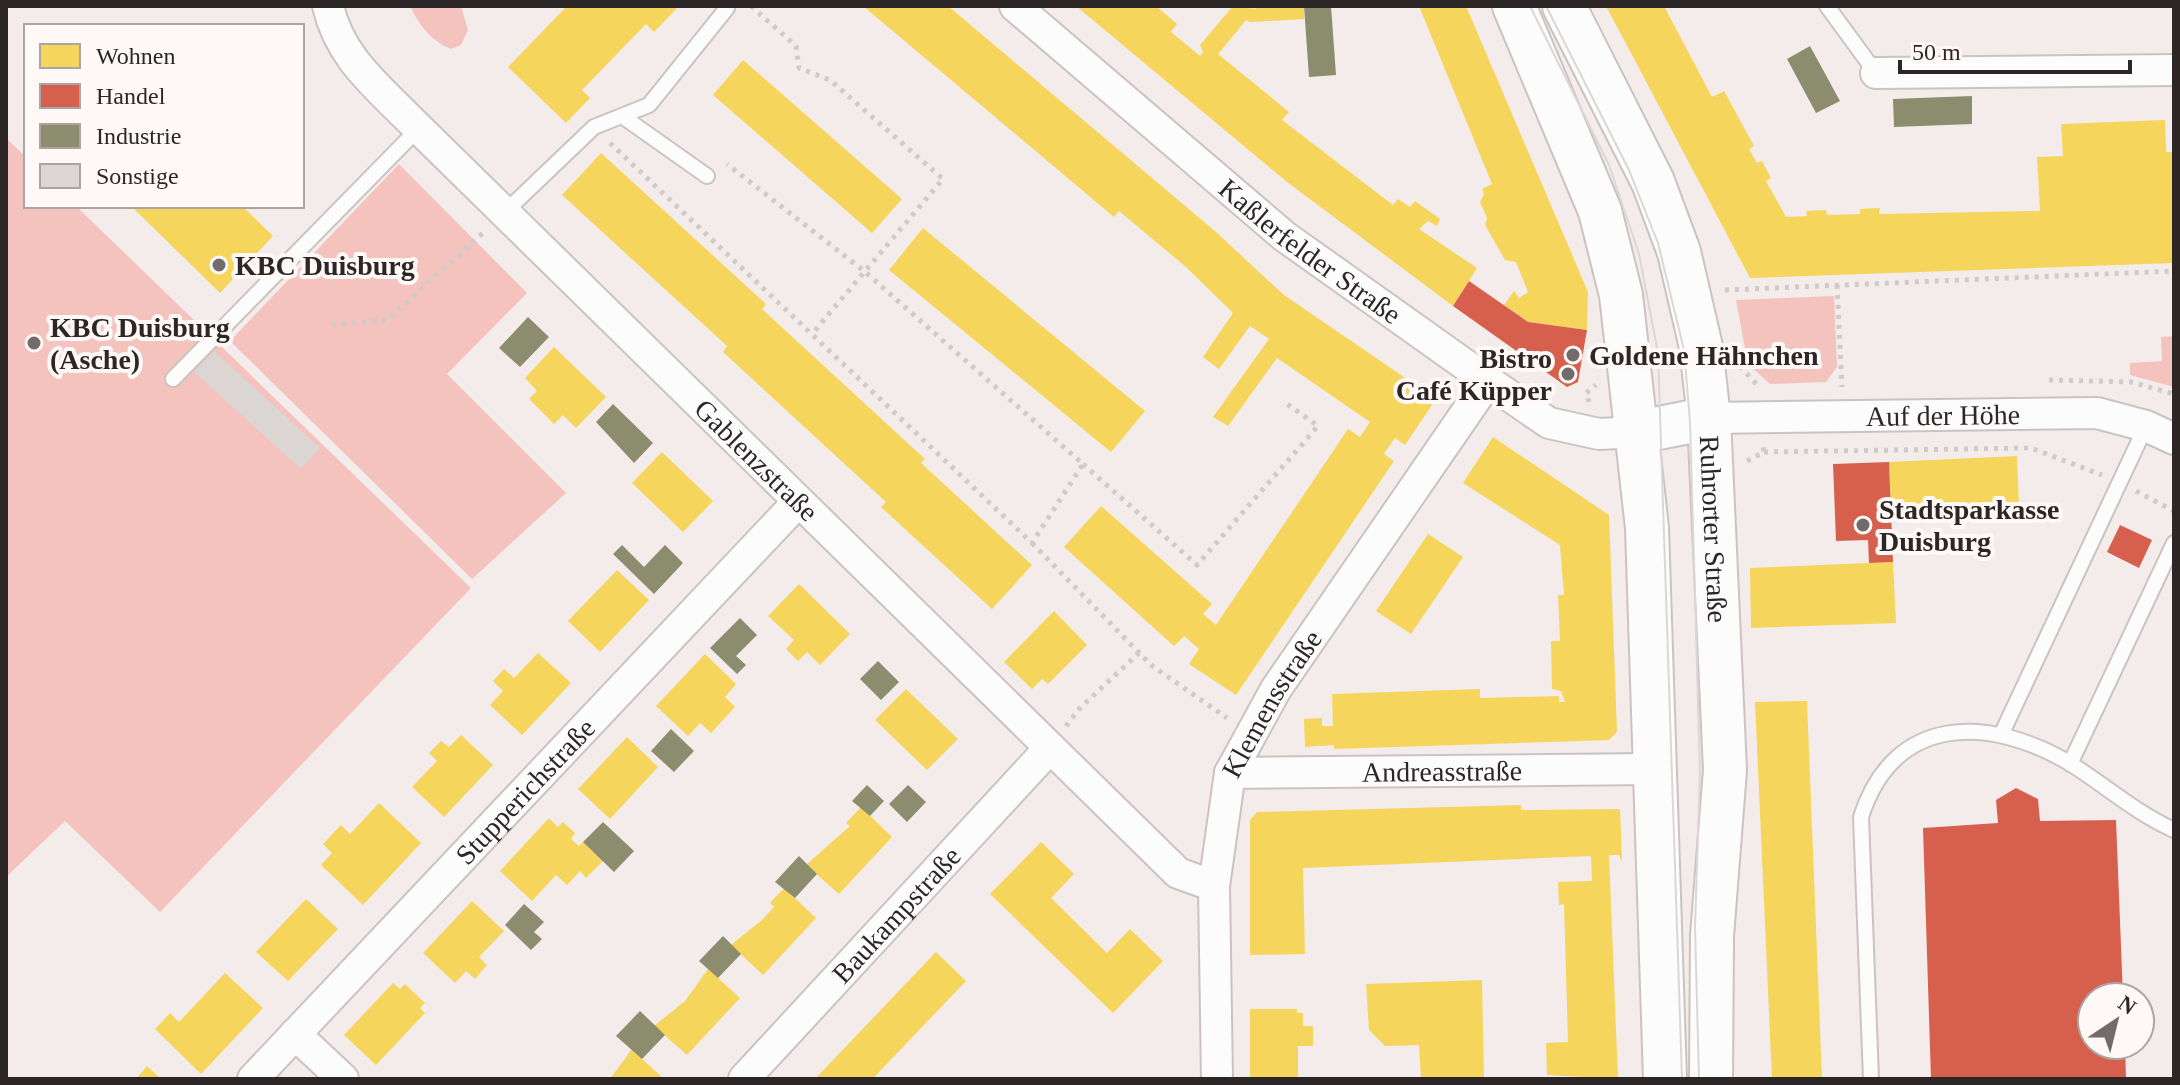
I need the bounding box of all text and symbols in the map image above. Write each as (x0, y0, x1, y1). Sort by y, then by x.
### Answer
legend (24, 24, 304, 208)
scale bar (1900, 24, 2130, 74)
text: 50 m (1912, 39, 1961, 65)
text: Wohnen (96, 43, 175, 69)
text: Handel (96, 83, 166, 109)
text: Industrie (96, 123, 181, 149)
text: Sonstige (96, 163, 179, 189)
street label: Kaßlerfelder Straße (1213, 173, 1407, 330)
place label: KBC Duisburg (235, 250, 415, 281)
marker: KBC Duisburg (210, 256, 228, 274)
place label: KBC Duisburg (Asche) (50, 312, 230, 375)
marker: KBC Duisburg (Asche) (25, 334, 43, 352)
place label: Goldene Hähnchen (1589, 340, 1819, 371)
place label: Bistro Café Küpper (1396, 343, 1552, 406)
marker: Goldene Hähnchen (1564, 346, 1582, 364)
marker: Bistro Café Küpper (1559, 365, 1577, 383)
street label: Gablenzstraße (688, 393, 824, 527)
street label: Auf der Höhe (1866, 399, 2020, 432)
street label: Ruhrorter Straße (1694, 435, 1733, 623)
place label: Stadtsparkasse Duisburg (1879, 494, 2059, 557)
marker: Stadtsparkasse Duisburg (1854, 516, 1872, 534)
street label: Klemensstraße (1216, 624, 1328, 783)
street label: Stupperichstraße (449, 712, 601, 871)
street label: Andreasstraße (1362, 755, 1522, 788)
street label: Baukampstraße (826, 840, 967, 989)
north arrow (2076, 981, 2156, 1061)
text: N (2114, 990, 2141, 1020)

